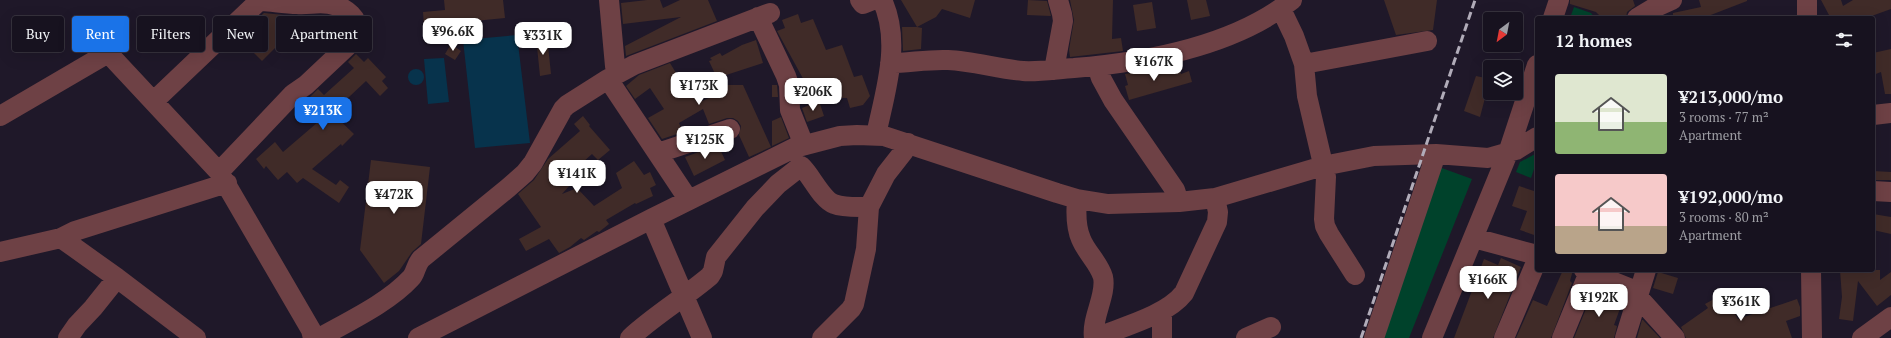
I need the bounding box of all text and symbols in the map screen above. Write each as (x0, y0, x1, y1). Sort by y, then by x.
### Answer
north arrow (1483, 12, 1523, 52)
map controls (1483, 12, 1523, 100)
chip: Buy (12, 16, 64, 52)
chip: Rent (72, 16, 129, 52)
chip: Filters (137, 16, 205, 52)
chip: New (213, 16, 268, 52)
chip: Apartment (276, 16, 372, 52)
pin: ¥96.6K (420, 18, 486, 52)
text: ¥96.6K (432, 22, 474, 40)
pin: ¥331K (515, 22, 571, 56)
text: ¥331K (524, 26, 562, 44)
text: 12 homes (1555, 29, 1632, 52)
icon: filters (1833, 29, 1855, 51)
pin: ¥167K (1126, 48, 1182, 82)
text: ¥167K (1135, 52, 1173, 70)
button: layers (1483, 60, 1523, 100)
pin: ¥173K (671, 72, 727, 106)
text: ¥173K (680, 76, 718, 94)
pin: ¥206K (785, 78, 841, 112)
text: ¥206K (794, 82, 832, 100)
text: ¥213,000/mo (1679, 85, 1783, 108)
icon: home (1587, 90, 1635, 138)
pin: ¥213K (295, 97, 351, 131)
text: ¥213K (304, 101, 342, 119)
text: 3 rooms · 77 m² (1679, 108, 1769, 126)
pin: ¥125K (677, 126, 733, 160)
text: Apartment (1679, 126, 1742, 144)
text: ¥125K (686, 130, 724, 148)
pin: ¥141K (549, 160, 605, 194)
text: ¥141K (558, 164, 596, 182)
pin: ¥472K (366, 181, 422, 215)
text: ¥472K (375, 185, 413, 203)
text: ¥192,000/mo (1679, 185, 1783, 208)
icon: home (1587, 190, 1635, 238)
text: 3 rooms · 80 m² (1679, 208, 1769, 226)
text: Apartment (1679, 226, 1742, 244)
pin: ¥166K (1460, 266, 1516, 300)
text: ¥166K (1469, 270, 1507, 288)
pin: ¥192K (1571, 284, 1627, 318)
text: ¥192K (1580, 288, 1618, 306)
pin: ¥361K (1713, 288, 1769, 322)
text: ¥361K (1722, 292, 1760, 310)

